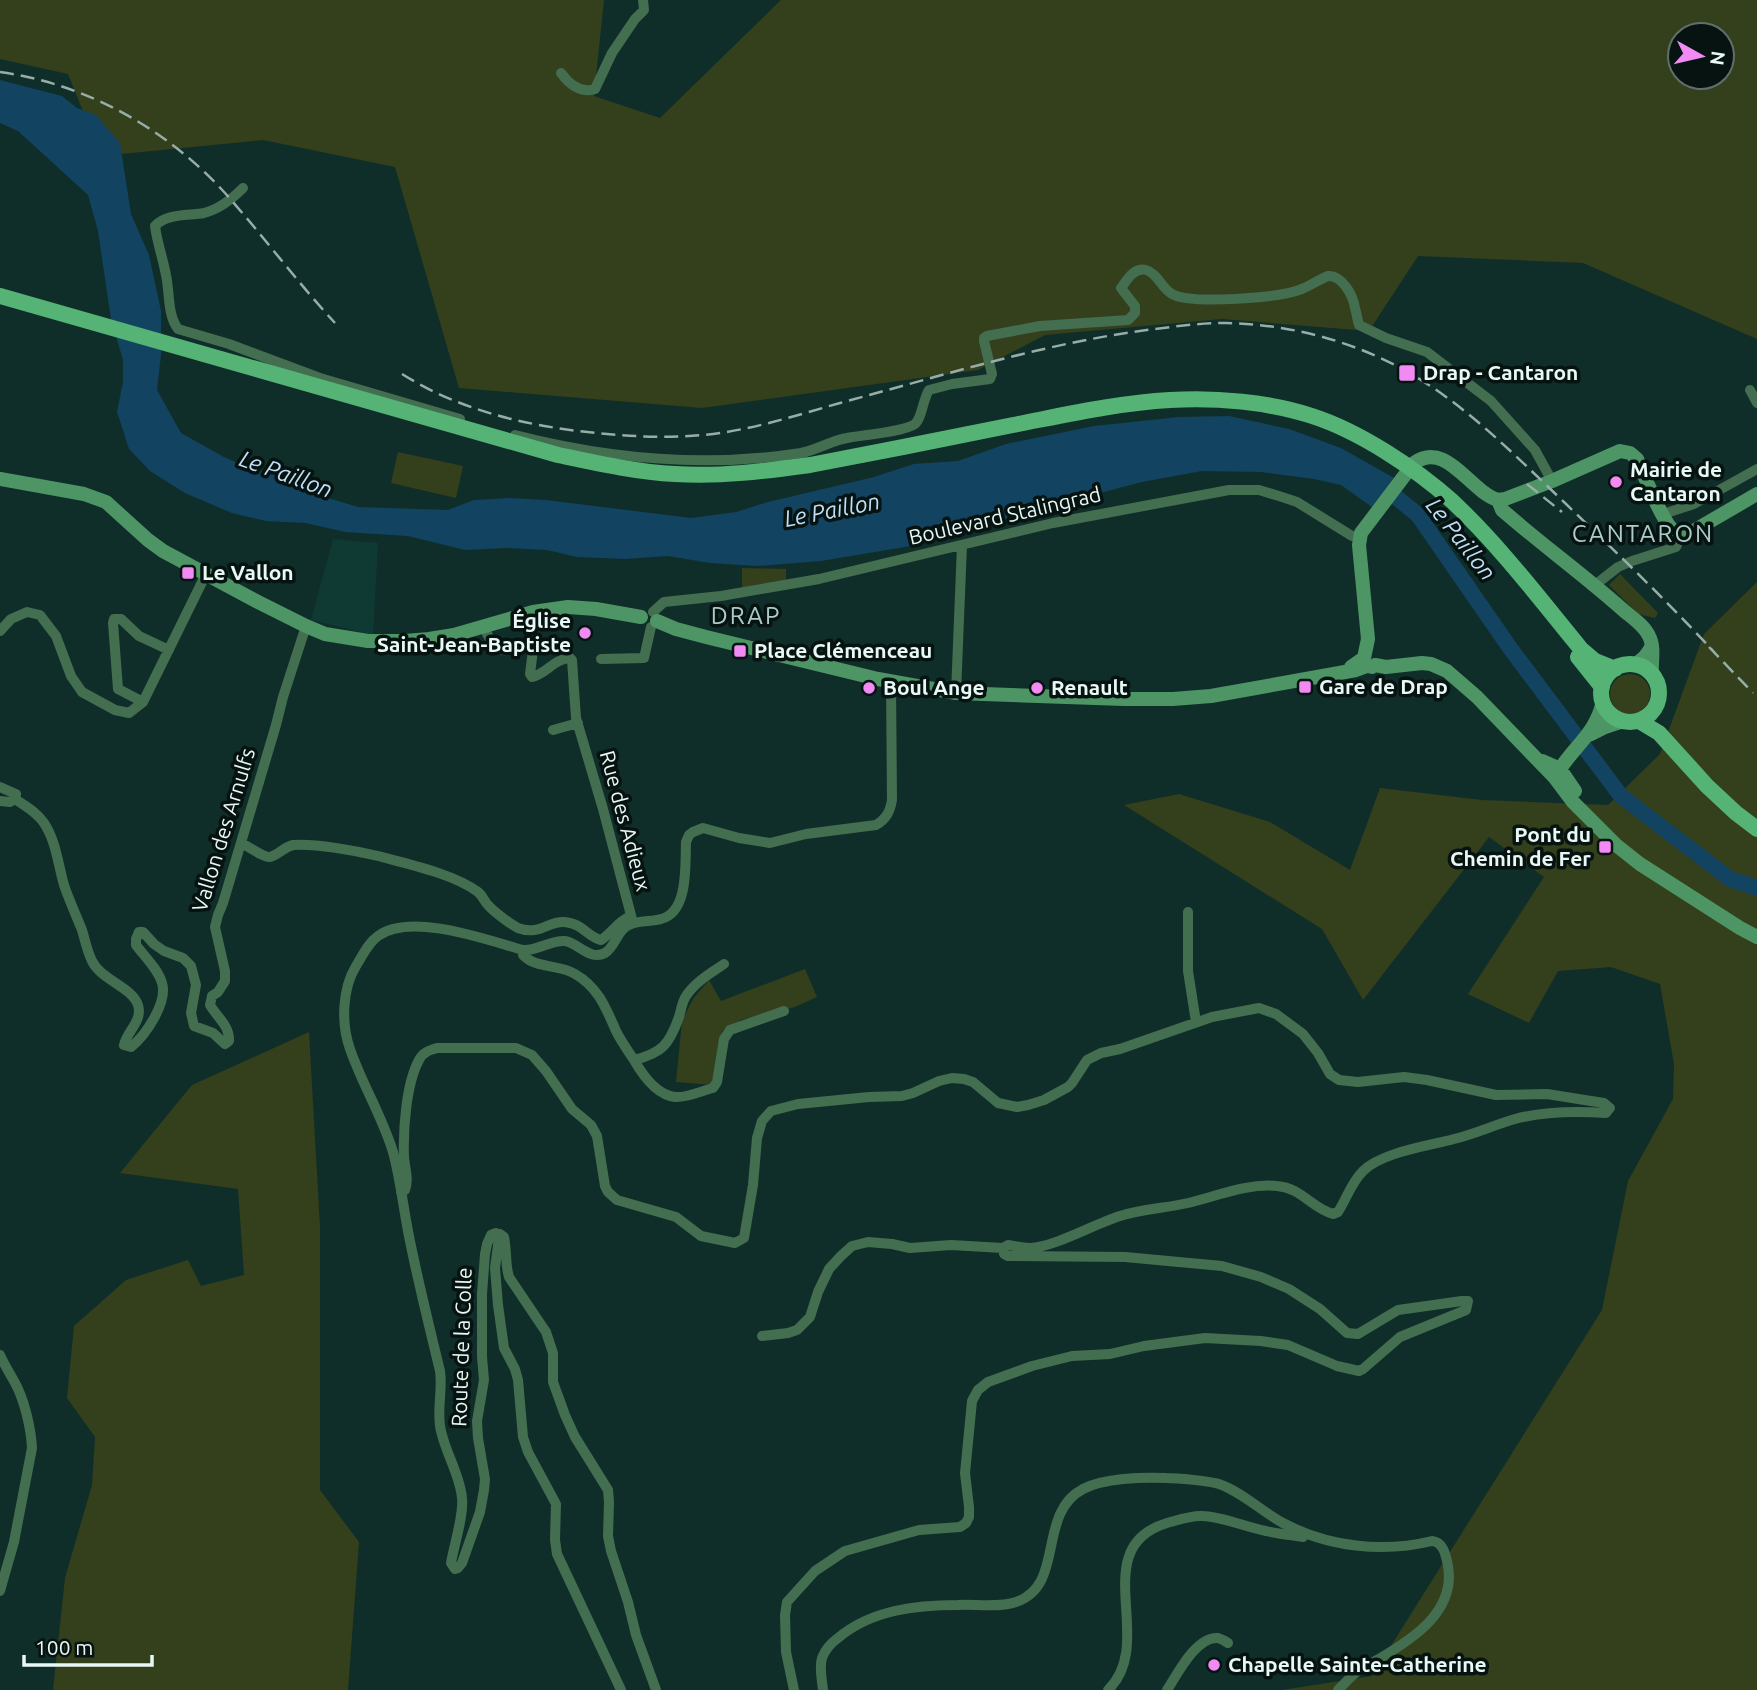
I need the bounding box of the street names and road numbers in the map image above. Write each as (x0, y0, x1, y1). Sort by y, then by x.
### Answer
street label: Boulevard Stalingrad (906, 481, 1103, 549)
street label: Vallon des Arnulfs (187, 745, 259, 914)
street label: Rue des Adieux (596, 748, 656, 894)
street label: Route de la Colle (446, 1267, 476, 1427)

